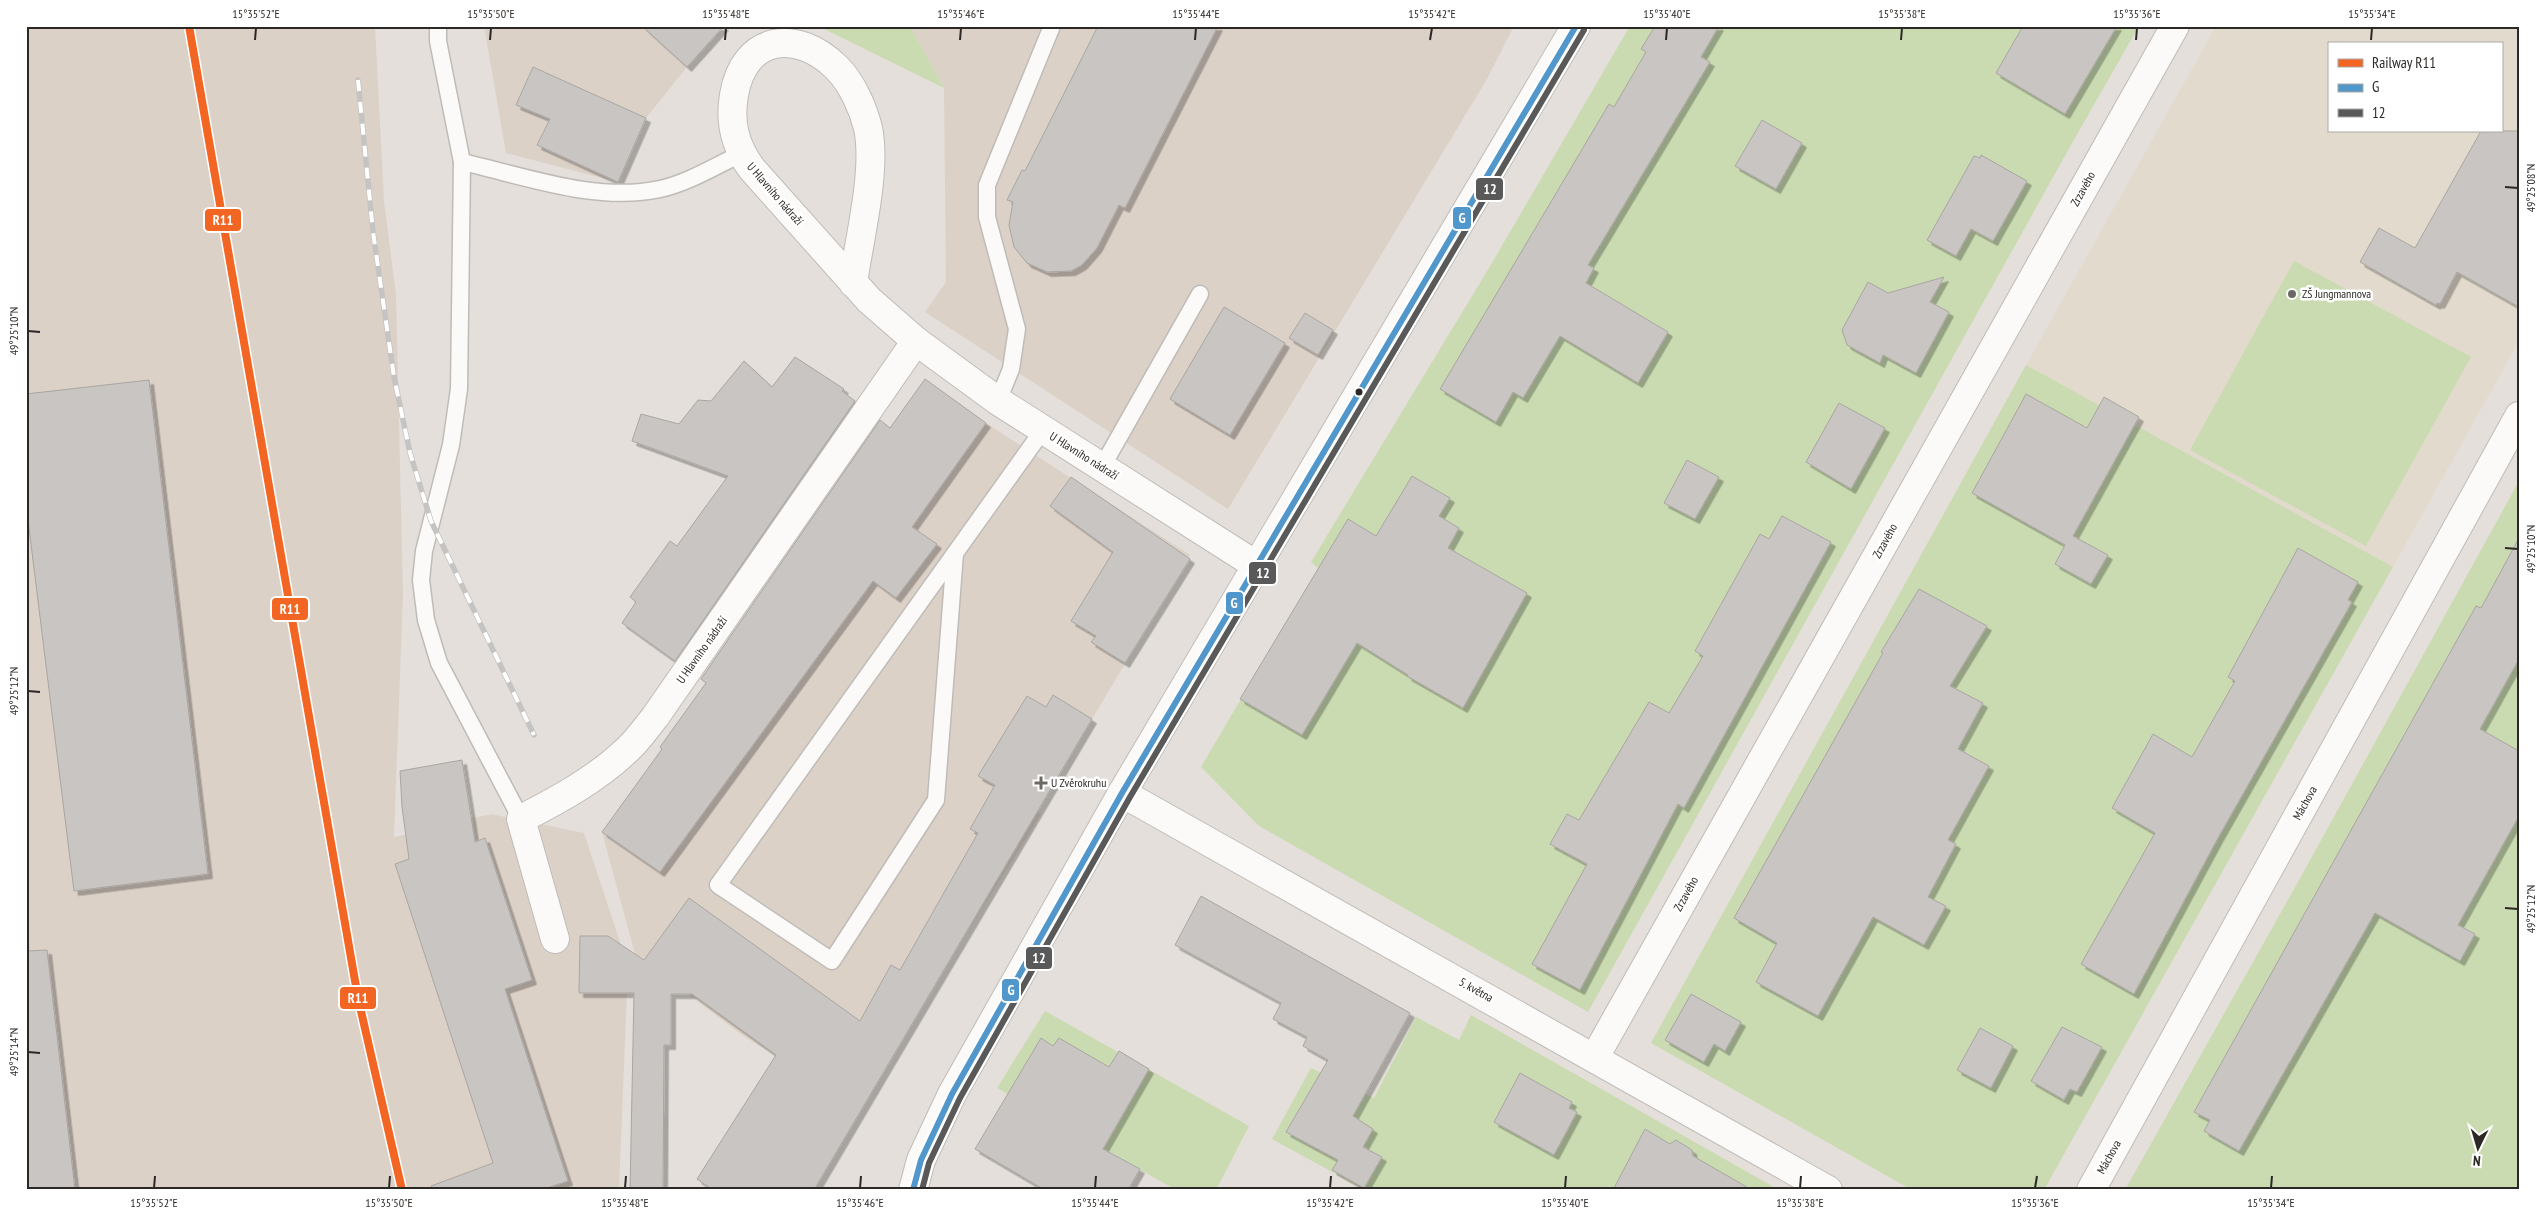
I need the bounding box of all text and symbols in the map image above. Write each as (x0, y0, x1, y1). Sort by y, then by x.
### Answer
text: 15°35'52"E (232, 6, 280, 21)
text: 15°35'50"E (467, 6, 515, 21)
text: 15°35'48"E (702, 6, 750, 21)
text: 15°35'46"E (937, 6, 985, 21)
text: 15°35'44"E (1172, 6, 1220, 21)
text: 15°35'42"E (1408, 6, 1456, 21)
text: 15°35'40"E (1643, 6, 1691, 21)
text: 15°35'38"E (1878, 6, 1926, 21)
text: 15°35'36"E (2113, 6, 2161, 21)
text: 15°35'34"E (2348, 6, 2396, 21)
legend (2328, 42, 2502, 132)
text: Railway R11 (2372, 53, 2436, 72)
text: G (2372, 77, 2379, 96)
text: 12 (2372, 103, 2386, 122)
street label: U Hlavního nádraží (744, 159, 807, 229)
text: 49°25'08"N (2523, 164, 2538, 212)
street label: Zrzavého (2067, 169, 2098, 209)
line badge: 12 (1475, 177, 1504, 201)
text: 12 (1483, 180, 1497, 198)
line badge: G (1452, 206, 1472, 230)
line badge: R11 (204, 208, 242, 232)
text: G (1458, 209, 1466, 227)
text: R11 (213, 211, 233, 229)
place label: ZŠ Jungmannova (2302, 286, 2371, 301)
marker: ZŠ Jungmannova (2286, 288, 2298, 300)
text: 49°25'10"N (6, 307, 21, 355)
unlabelled marker (1354, 387, 1364, 397)
street label: U Hlavního nádraží (1047, 428, 1122, 483)
street label: Zrzavého (1869, 521, 1900, 561)
text: 49°25'10"N (2523, 525, 2538, 573)
line badge: 12 (1248, 561, 1277, 585)
text: 12 (1256, 564, 1270, 582)
line badge: G (1225, 591, 1244, 615)
text: G (1230, 594, 1238, 612)
line badge: R11 (271, 597, 309, 621)
text: R11 (280, 600, 300, 618)
street label: U Hlavního nádraží (673, 613, 731, 686)
text: 49°25'12"N (6, 667, 21, 715)
place label: U Zvěrokruhu (1051, 775, 1106, 790)
marker: U Zvěrokruhu (1035, 777, 1047, 789)
street label: Máchova (2289, 783, 2320, 822)
street label: Zrzavého (1670, 874, 1701, 914)
text: 49°25'12"N (2523, 885, 2538, 933)
line badge: 12 (1025, 946, 1053, 970)
text: 12 (1032, 949, 1046, 967)
street label: 5. května (1456, 974, 1496, 1005)
line badge: G (1001, 978, 1020, 1002)
text: G (1007, 981, 1015, 999)
line badge: R11 (339, 986, 377, 1010)
text: R11 (348, 989, 368, 1007)
text: 49°25'14"N (6, 1028, 21, 1076)
north arrow (2452, 1124, 2502, 1174)
street label: Máchova (2093, 1137, 2124, 1176)
text: N (2472, 1152, 2481, 1170)
text: 15°35'52"E (130, 1195, 178, 1210)
text: 15°35'50"E (365, 1195, 413, 1210)
text: 15°35'48"E (601, 1195, 649, 1210)
text: 15°35'46"E (836, 1195, 884, 1210)
text: 15°35'44"E (1071, 1195, 1119, 1210)
text: 15°35'42"E (1306, 1195, 1354, 1210)
text: 15°35'40"E (1541, 1195, 1589, 1210)
text: 15°35'38"E (1776, 1195, 1824, 1210)
text: 15°35'36"E (2011, 1195, 2059, 1210)
text: 15°35'34"E (2247, 1195, 2295, 1210)

